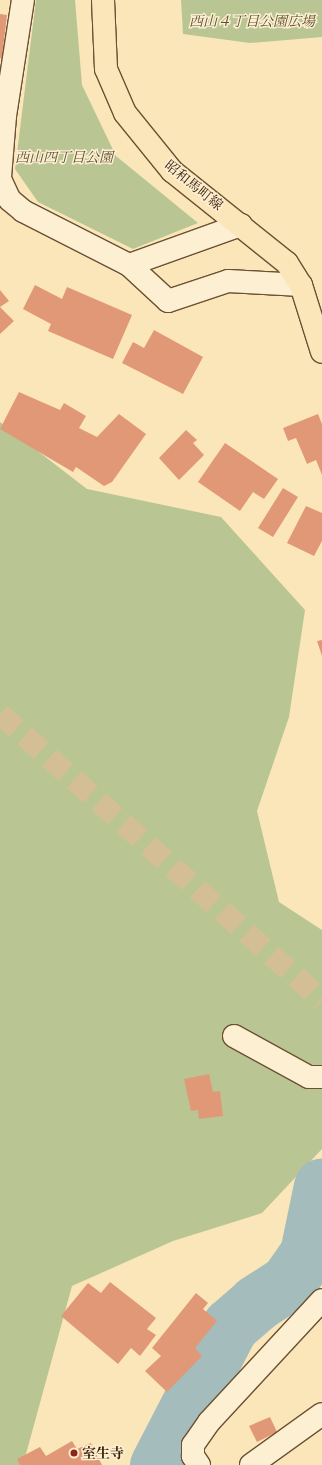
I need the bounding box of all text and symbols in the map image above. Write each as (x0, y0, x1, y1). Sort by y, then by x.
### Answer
park label: 西山４丁目公園広場 (189, 13, 315, 29)
park label: 西山四丁目公園 (15, 149, 113, 165)
street label: 昭和馬町線 (162, 156, 226, 214)
place label: 室生寺 (82, 1445, 124, 1461)
marker: 室生寺 (69, 1448, 79, 1458)

